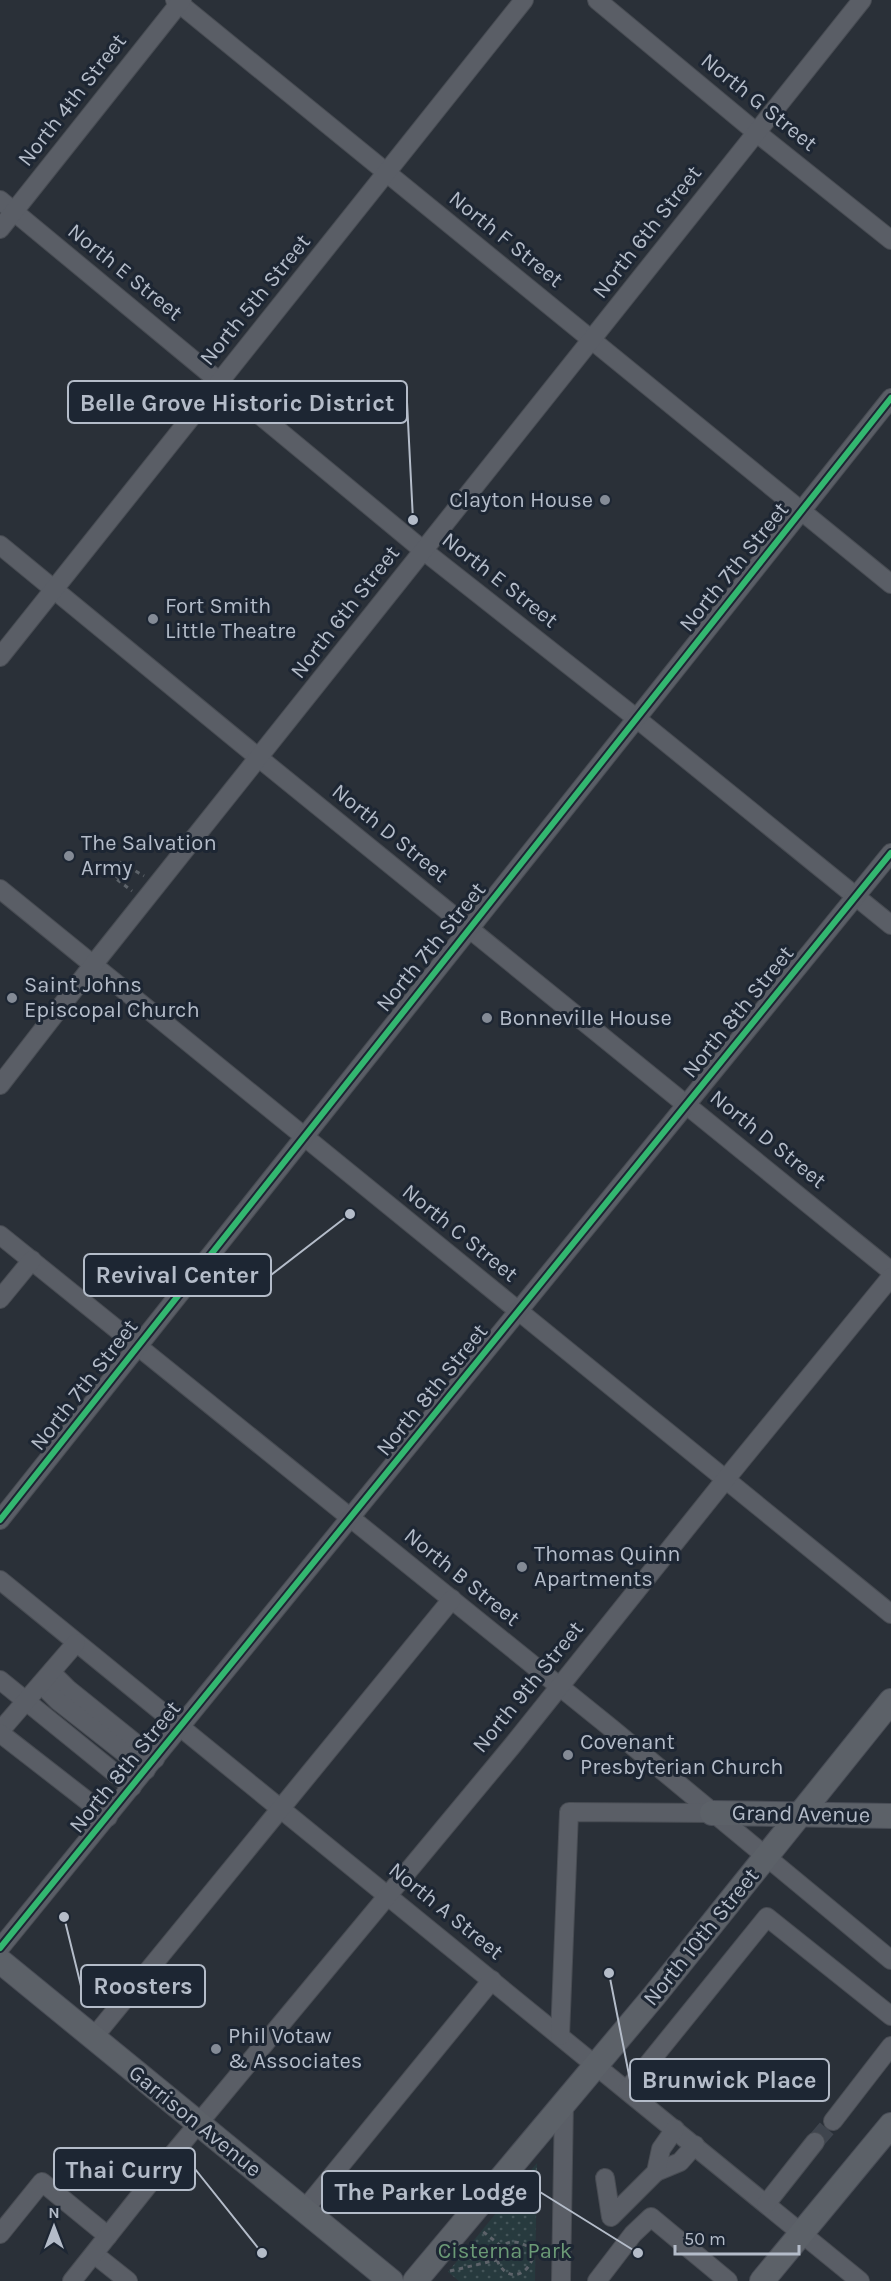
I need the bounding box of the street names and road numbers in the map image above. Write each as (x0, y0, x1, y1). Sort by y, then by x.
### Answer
street label: North 4th Street (12, 28, 132, 172)
street label: North G Street (696, 47, 822, 157)
street label: North 6th Street (587, 160, 707, 304)
street label: North F Street (444, 185, 568, 293)
street label: North E Street (63, 218, 187, 326)
street label: North 5th Street (194, 229, 316, 371)
street label: North 7th Street (674, 497, 794, 637)
street label: North E Street (437, 527, 563, 633)
street label: North 6th Street (285, 540, 405, 684)
street label: North D Street (327, 778, 453, 888)
street label: North 7th Street (371, 877, 491, 1017)
street label: North 8th Street (677, 941, 799, 1083)
street label: North D Street (705, 1084, 831, 1194)
street label: North C Street (397, 1179, 523, 1287)
street label: North 7th Street (25, 1314, 143, 1456)
street label: North 8th Street (371, 1319, 493, 1461)
street label: North B Street (399, 1523, 525, 1631)
street label: North 9th Street (467, 1616, 589, 1758)
street label: North 8th Street (64, 1696, 186, 1838)
street label: Grand Avenue (732, 1800, 870, 1828)
street label: North A Street (383, 1857, 509, 1965)
street label: North 10th Street (638, 1863, 764, 2011)
street label: Garrison Avenue (123, 2060, 267, 2182)

